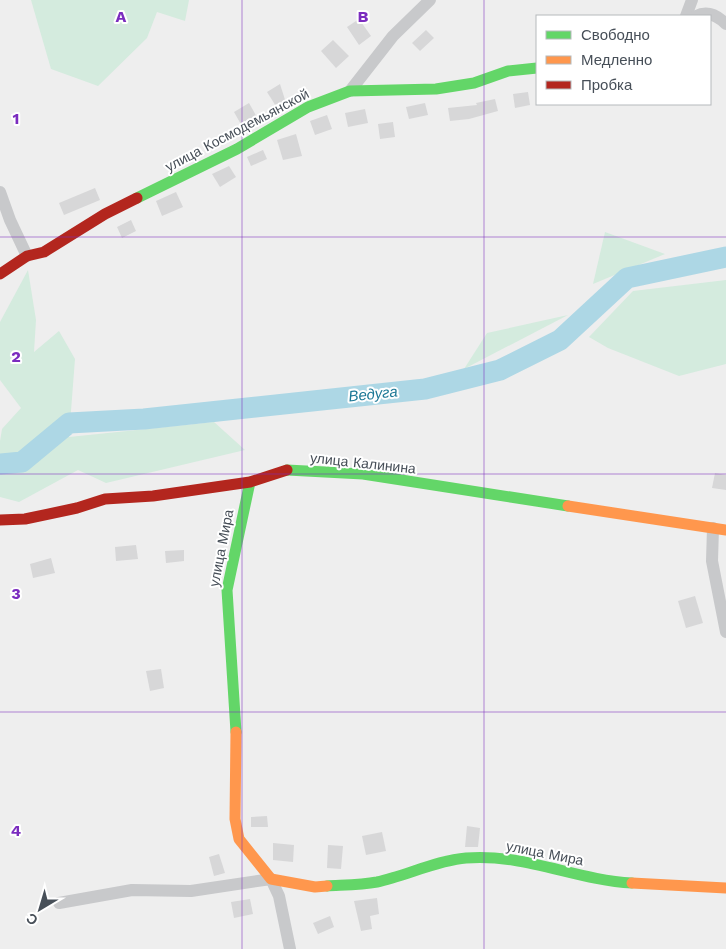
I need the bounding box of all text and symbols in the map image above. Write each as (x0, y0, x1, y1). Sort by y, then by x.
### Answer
text: A (116, 7, 127, 26)
text: B (358, 7, 369, 26)
legend (536, 15, 711, 105)
text: Свободно (581, 26, 650, 44)
text: Медленно (581, 51, 652, 69)
text: Пробка (581, 76, 633, 94)
street label: улица Космодемьянской (162, 85, 312, 175)
text: 1 (13, 109, 19, 128)
text: 2 (11, 347, 21, 366)
water label: Ведуга (348, 382, 398, 406)
street label: улица Калинина (309, 449, 417, 477)
street label: улица Мира (206, 508, 236, 588)
text: 3 (11, 584, 21, 603)
text: 4 (11, 821, 21, 840)
street label: улица Мира (505, 838, 585, 868)
north arrow (15, 884, 65, 934)
text: С (23, 910, 41, 929)

